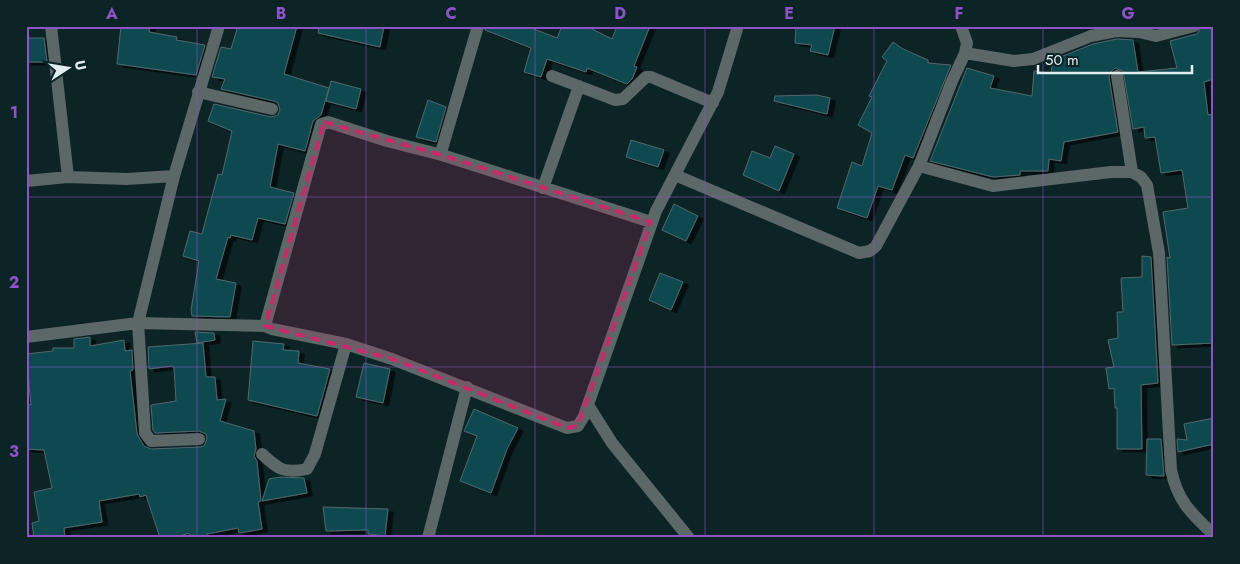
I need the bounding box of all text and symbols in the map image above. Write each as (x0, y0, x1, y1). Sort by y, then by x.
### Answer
text: A (105, 2, 118, 25)
text: B (276, 2, 286, 25)
text: C (445, 2, 457, 25)
text: D (614, 2, 626, 25)
text: E (784, 2, 794, 25)
text: F (955, 2, 963, 25)
text: G (1121, 2, 1135, 25)
north arrow (42, 42, 92, 92)
scale bar (1038, 42, 1191, 74)
text: 50 m (1045, 49, 1079, 71)
text: U (70, 58, 92, 72)
text: 1 (10, 101, 18, 124)
text: 2 (9, 271, 19, 294)
text: 3 (9, 440, 19, 463)

